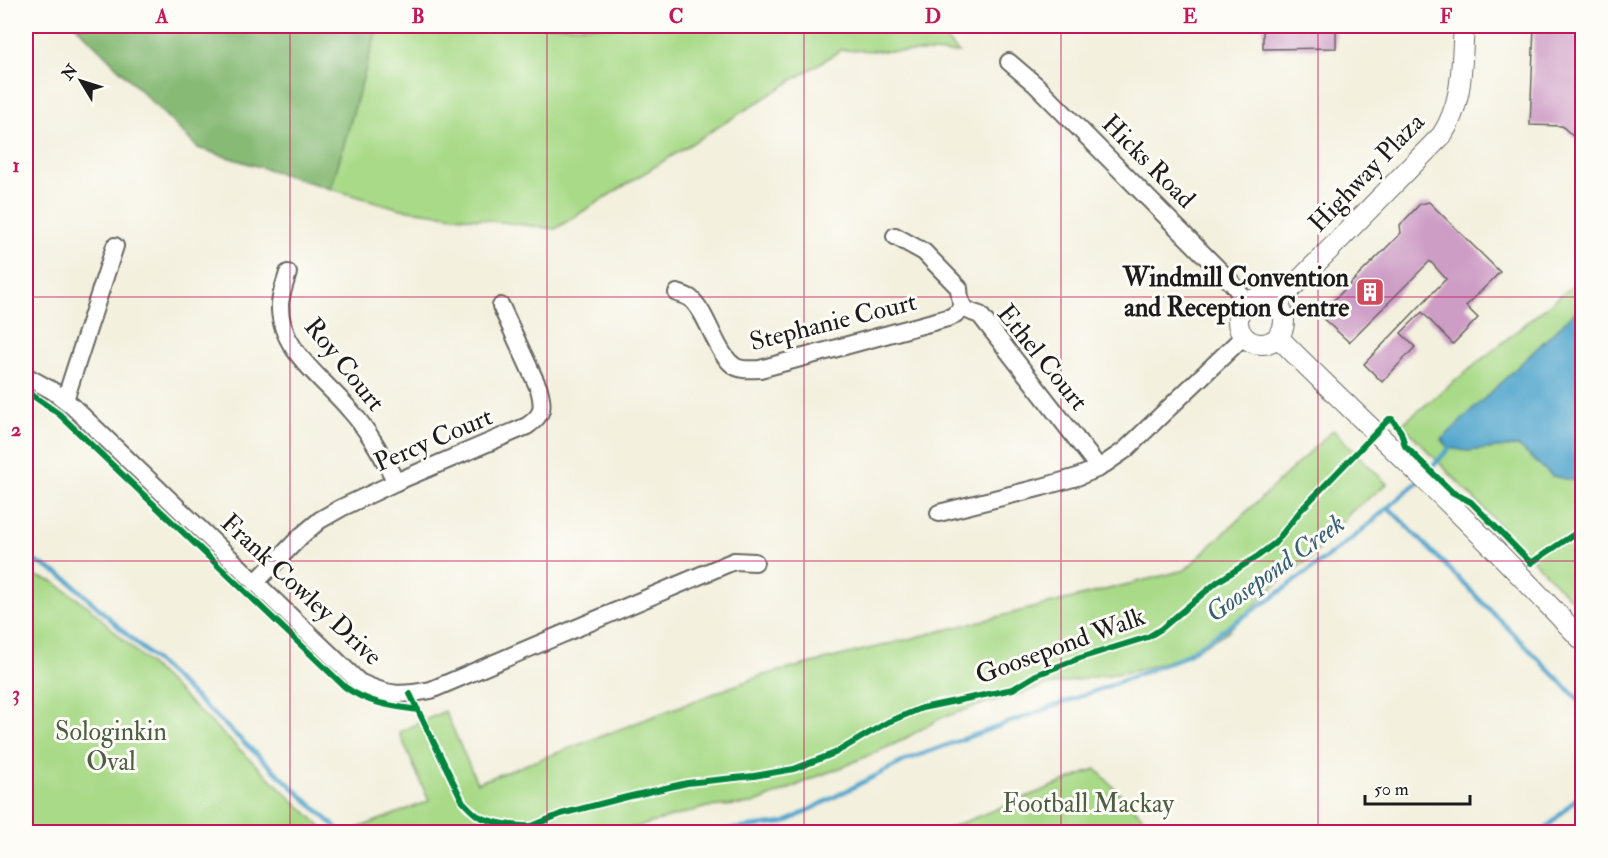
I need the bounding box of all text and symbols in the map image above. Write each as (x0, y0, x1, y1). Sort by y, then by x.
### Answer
text: A (155, 4, 169, 29)
text: B (411, 4, 425, 29)
text: C (669, 4, 683, 29)
text: D (925, 4, 941, 29)
text: E (1183, 4, 1198, 29)
text: F (1440, 4, 1453, 29)
north arrow (51, 51, 111, 111)
text: N (57, 60, 83, 85)
street label: Highway Plaza (1302, 106, 1432, 239)
street label: Hicks Road (1095, 108, 1202, 215)
text: 1 (12, 153, 20, 178)
place label: Windmill Convention and Reception Centre (1122, 262, 1350, 325)
building icon: Windmill Convention and Reception Centre (1354, 276, 1386, 308)
street label: Stephanie Court (747, 286, 920, 359)
street label: Ethel Court (990, 298, 1095, 417)
street label: Roy Court (297, 312, 392, 418)
street label: Percy Court (369, 401, 497, 479)
text: 2 (11, 417, 21, 442)
street label: Frank Cowley Drive (214, 507, 389, 673)
water label: Goosepond Creek (1199, 507, 1351, 630)
street label: Goosepond Walk (971, 600, 1150, 692)
text: 3 (12, 681, 20, 706)
park label: Sologinkin Oval (55, 716, 167, 778)
scale bar (1365, 768, 1470, 806)
text: 50 m (1374, 778, 1409, 801)
park label: Football Mackay (1002, 788, 1174, 820)

